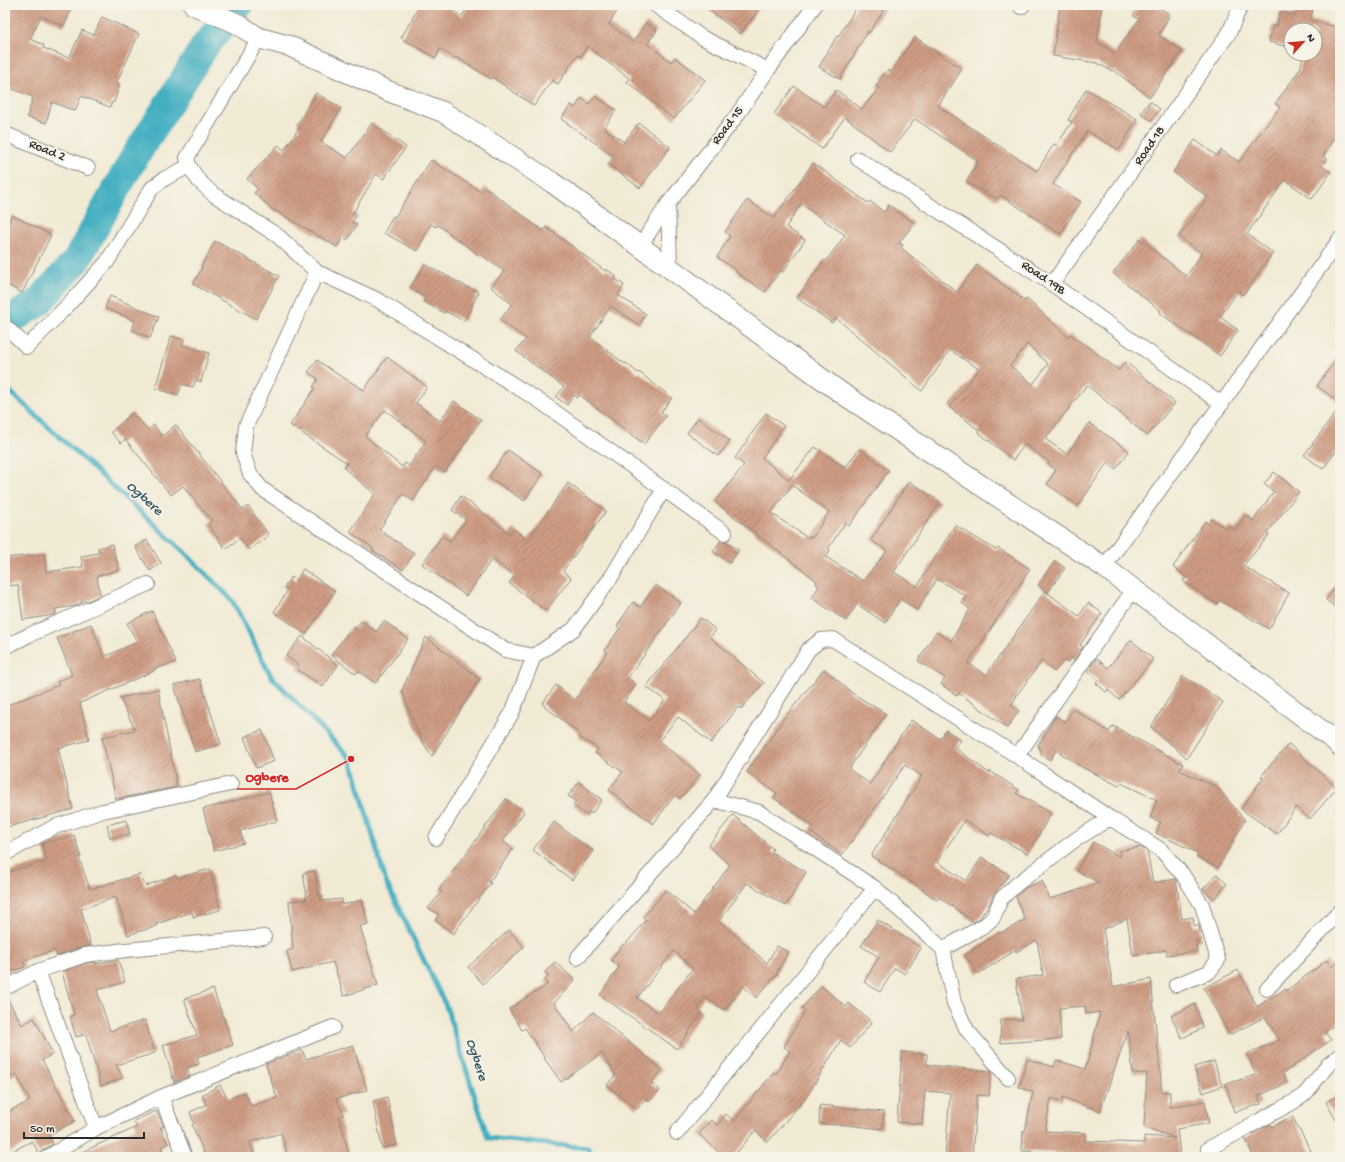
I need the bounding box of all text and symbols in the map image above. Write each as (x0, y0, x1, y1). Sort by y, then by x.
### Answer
north arrow (1283, 22, 1323, 62)
text: N (1303, 32, 1317, 44)
street label: Road 15 (709, 104, 747, 148)
street label: Road 18 (1131, 124, 1169, 168)
street label: Road 2 (27, 137, 68, 165)
street label: Road 19B (1018, 258, 1068, 298)
water label: Ogbere (122, 478, 166, 520)
callout: Ogbere (237, 763, 296, 789)
text: Ogbere (245, 770, 289, 787)
water label: Ogbere (461, 1037, 491, 1084)
scale bar (24, 1114, 144, 1140)
text: 50 m (30, 1123, 55, 1137)

